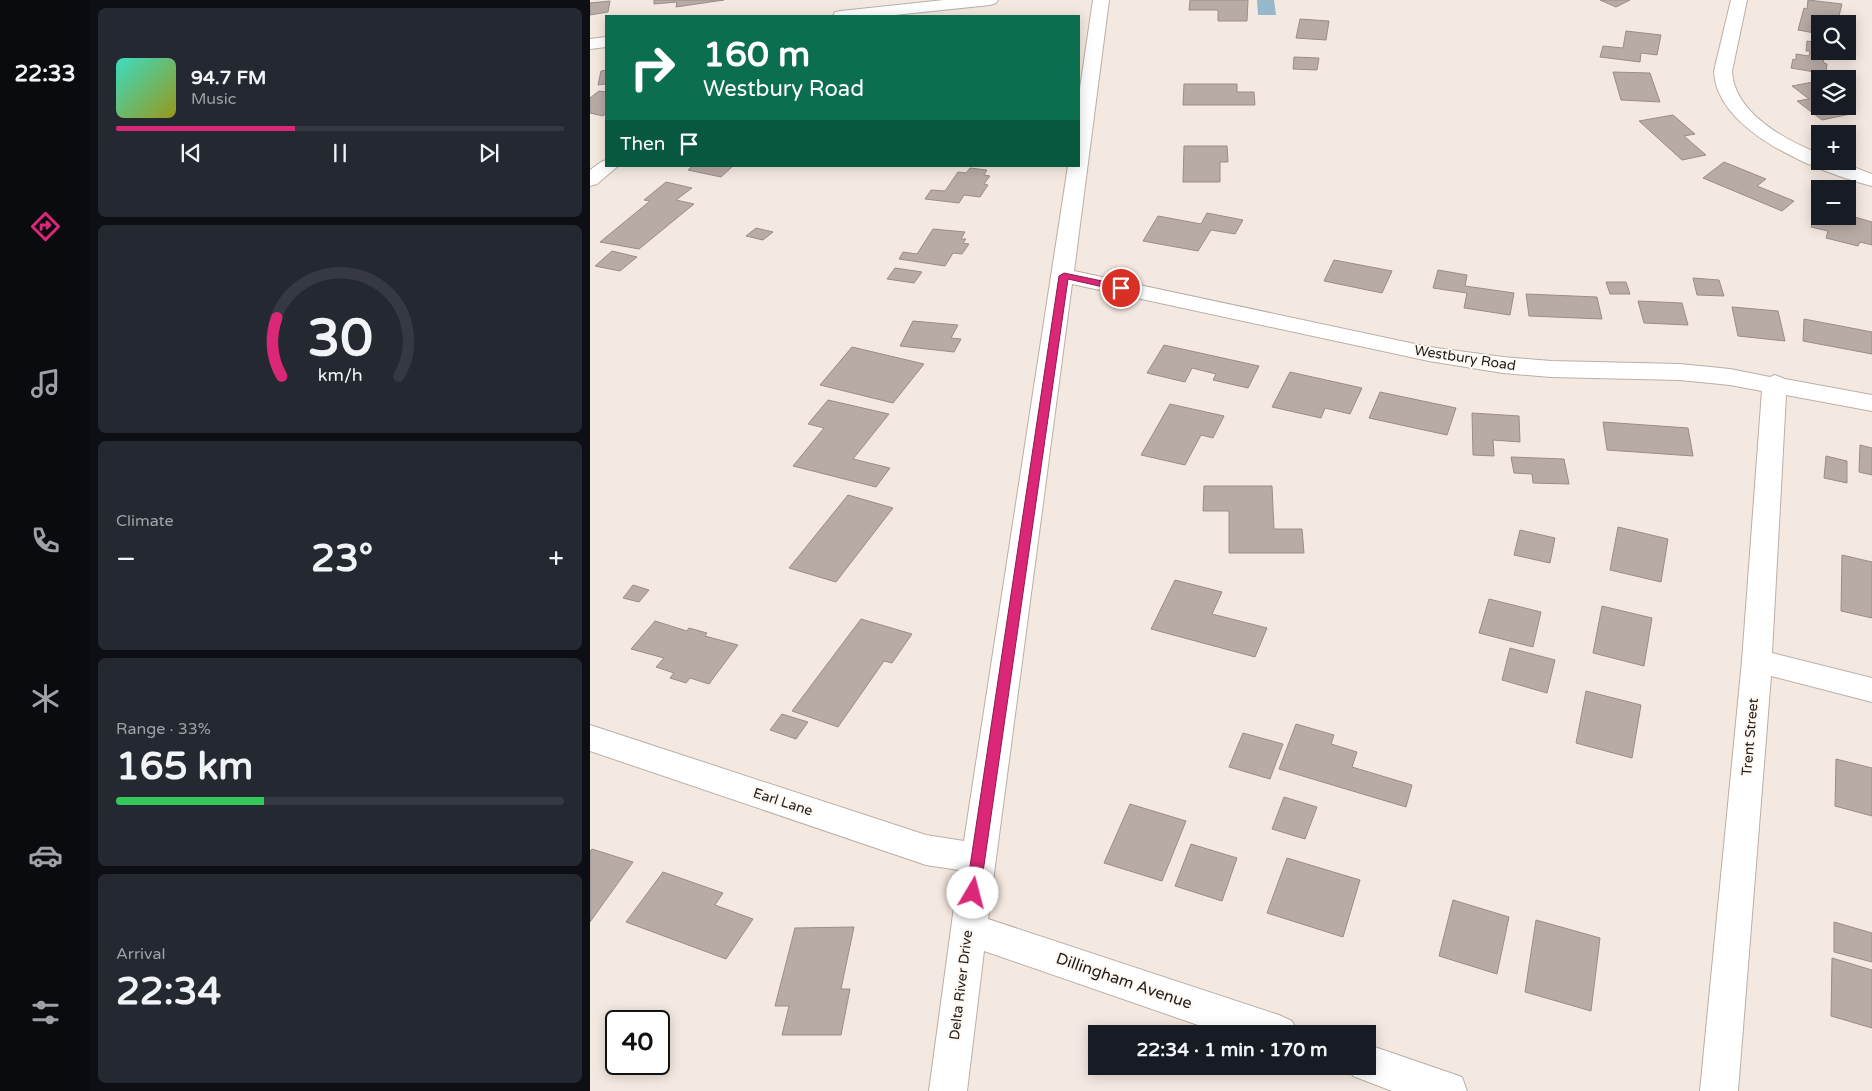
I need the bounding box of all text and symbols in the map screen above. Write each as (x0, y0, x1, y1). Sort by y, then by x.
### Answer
map controls (1811, 15, 1856, 225)
button: search (1811, 15, 1856, 60)
text: 160 m (703, 34, 810, 76)
icon: right (620, 35, 685, 100)
text: 22:33 (15, 61, 75, 87)
text: 94.7 FM (191, 67, 266, 89)
button: layers (1811, 70, 1856, 115)
text: Westbury Road (703, 76, 864, 102)
text: Music (191, 89, 236, 109)
button: + (1811, 125, 1856, 170)
icon: arrive (675, 130, 703, 158)
text: Then (620, 133, 665, 155)
icon: previous (177, 139, 205, 167)
icon: pause (326, 139, 354, 167)
icon: next (475, 139, 503, 167)
button: − (1811, 180, 1856, 225)
icon: directions (28, 209, 63, 244)
pin (1100, 267, 1142, 309)
icon: arrive (1107, 274, 1135, 302)
text: 30 (307, 307, 373, 370)
street label: Westbury Road (1413, 342, 1517, 374)
text: km/h (318, 365, 362, 386)
icon: music (28, 366, 63, 401)
text: Climate (116, 511, 174, 531)
icon: phone (28, 523, 63, 558)
text: 23° (311, 536, 373, 582)
text: − (116, 542, 136, 576)
text: + (548, 542, 564, 576)
icon: climate (28, 681, 63, 716)
street label: Trent Street (1738, 697, 1762, 777)
text: Range · 33% (116, 719, 211, 739)
text: 165 km (116, 744, 253, 790)
street label: Earl Lane (751, 784, 815, 820)
icon: car (28, 838, 63, 873)
position arrow (946, 866, 998, 918)
street label: Delta River Drive (946, 929, 976, 1041)
text: Arrival (116, 944, 165, 964)
street label: Dillingham Avenue (1053, 948, 1195, 1014)
text: 22:34 (116, 969, 221, 1015)
icon: filters (28, 995, 63, 1030)
speed limit sign: 40 (605, 1010, 670, 1075)
text: 22:34 · 1 min · 170 m (1136, 1039, 1328, 1061)

